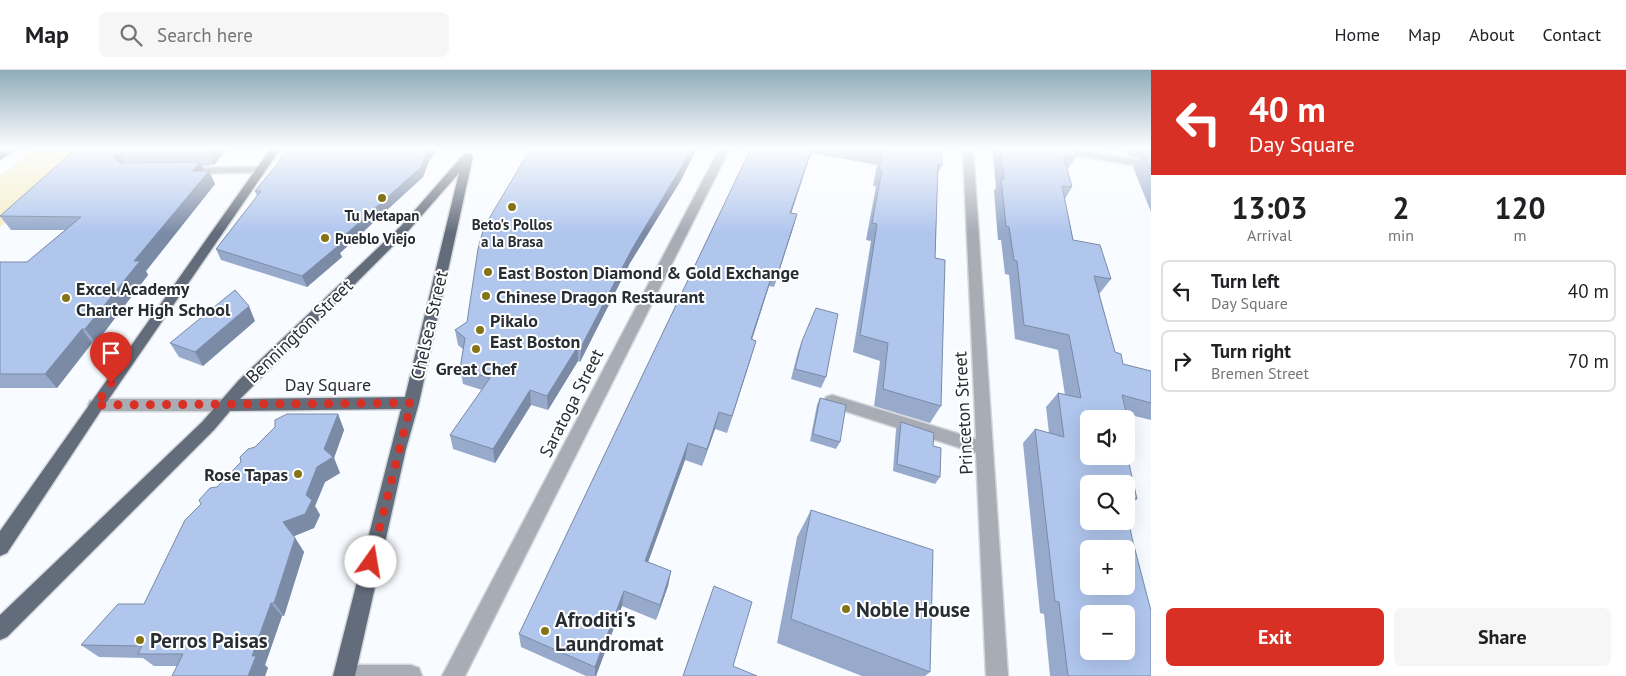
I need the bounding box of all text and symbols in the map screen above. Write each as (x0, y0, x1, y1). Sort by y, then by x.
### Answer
search box (99, 12, 449, 57)
text: Map (25, 19, 69, 50)
icon: search (117, 21, 145, 49)
text: Search here (157, 23, 253, 47)
text: Home (1334, 23, 1380, 46)
text: Map (1408, 23, 1441, 46)
text: About (1469, 23, 1515, 46)
text: Contact (1543, 23, 1601, 46)
text: 40 m (1249, 86, 1326, 132)
icon: left (1166, 90, 1231, 155)
text: Day Square (1249, 130, 1355, 158)
text: 13:03 (1231, 188, 1308, 227)
text: 2 (1393, 188, 1410, 227)
text: 120 (1494, 188, 1546, 227)
marker: Tu Metapan (376, 192, 388, 204)
marker: Beto's Pollos a la Brasa (506, 201, 518, 213)
place label: Tu Metapan (345, 206, 419, 225)
place label: Beto's Pollos a la Brasa (472, 215, 552, 251)
text: Arrival (1247, 225, 1292, 245)
text: min (1388, 225, 1414, 245)
text: m (1514, 225, 1527, 245)
place label: Pueblo Viejo (335, 229, 415, 248)
marker: Pueblo Viejo (319, 232, 331, 244)
place label: East Boston Diamond & Gold Exchange (498, 261, 799, 284)
marker: East Boston Diamond & Gold Exchange (482, 266, 494, 278)
street label: Chelsea Street (405, 268, 453, 382)
text: Turn left (1211, 269, 1280, 293)
street label: Bennington Street (241, 274, 357, 388)
place label: Excel Academy Charter High School (76, 277, 231, 321)
icon: left (1168, 277, 1196, 305)
text: 40 m (1568, 279, 1609, 303)
place label: Chinese Dragon Restaurant (496, 285, 705, 308)
marker: Chinese Dragon Restaurant (480, 290, 492, 302)
marker: Excel Academy Charter High School (60, 292, 72, 304)
text: Day Square (1211, 293, 1288, 313)
place label: Pikalo East Boston (490, 309, 580, 353)
marker: Pikalo East Boston (474, 324, 486, 336)
pin (90, 332, 132, 383)
icon: arrive (97, 339, 125, 367)
text: Turn right (1211, 339, 1291, 363)
marker: Great Chef (470, 343, 482, 355)
street label: Saratoga Street (534, 345, 608, 461)
icon: right (1168, 347, 1196, 375)
text: 70 m (1568, 349, 1609, 373)
street label: Princeton Street (948, 351, 978, 475)
place label: Great Chef (436, 357, 518, 380)
text: Bremen Street (1211, 363, 1309, 383)
street label: Day Square (285, 373, 371, 396)
map controls (1080, 410, 1135, 660)
button: sound (1080, 410, 1135, 465)
place label: Rose Tapas (204, 463, 288, 486)
marker: Rose Tapas (292, 468, 304, 480)
button: search (1080, 475, 1135, 530)
position arrow (344, 535, 396, 587)
button: + (1080, 540, 1135, 595)
place label: Noble House (856, 596, 970, 623)
marker: Noble House (840, 603, 852, 615)
button: − (1080, 605, 1135, 660)
place label: Afroditi's Laundromat (555, 606, 664, 657)
button: Exit (1166, 608, 1384, 666)
button: Share (1394, 608, 1611, 666)
marker: Afroditi's Laundromat (539, 625, 551, 637)
place label: Perros Paisas (150, 627, 268, 654)
marker: Perros Paisas (134, 634, 146, 646)

